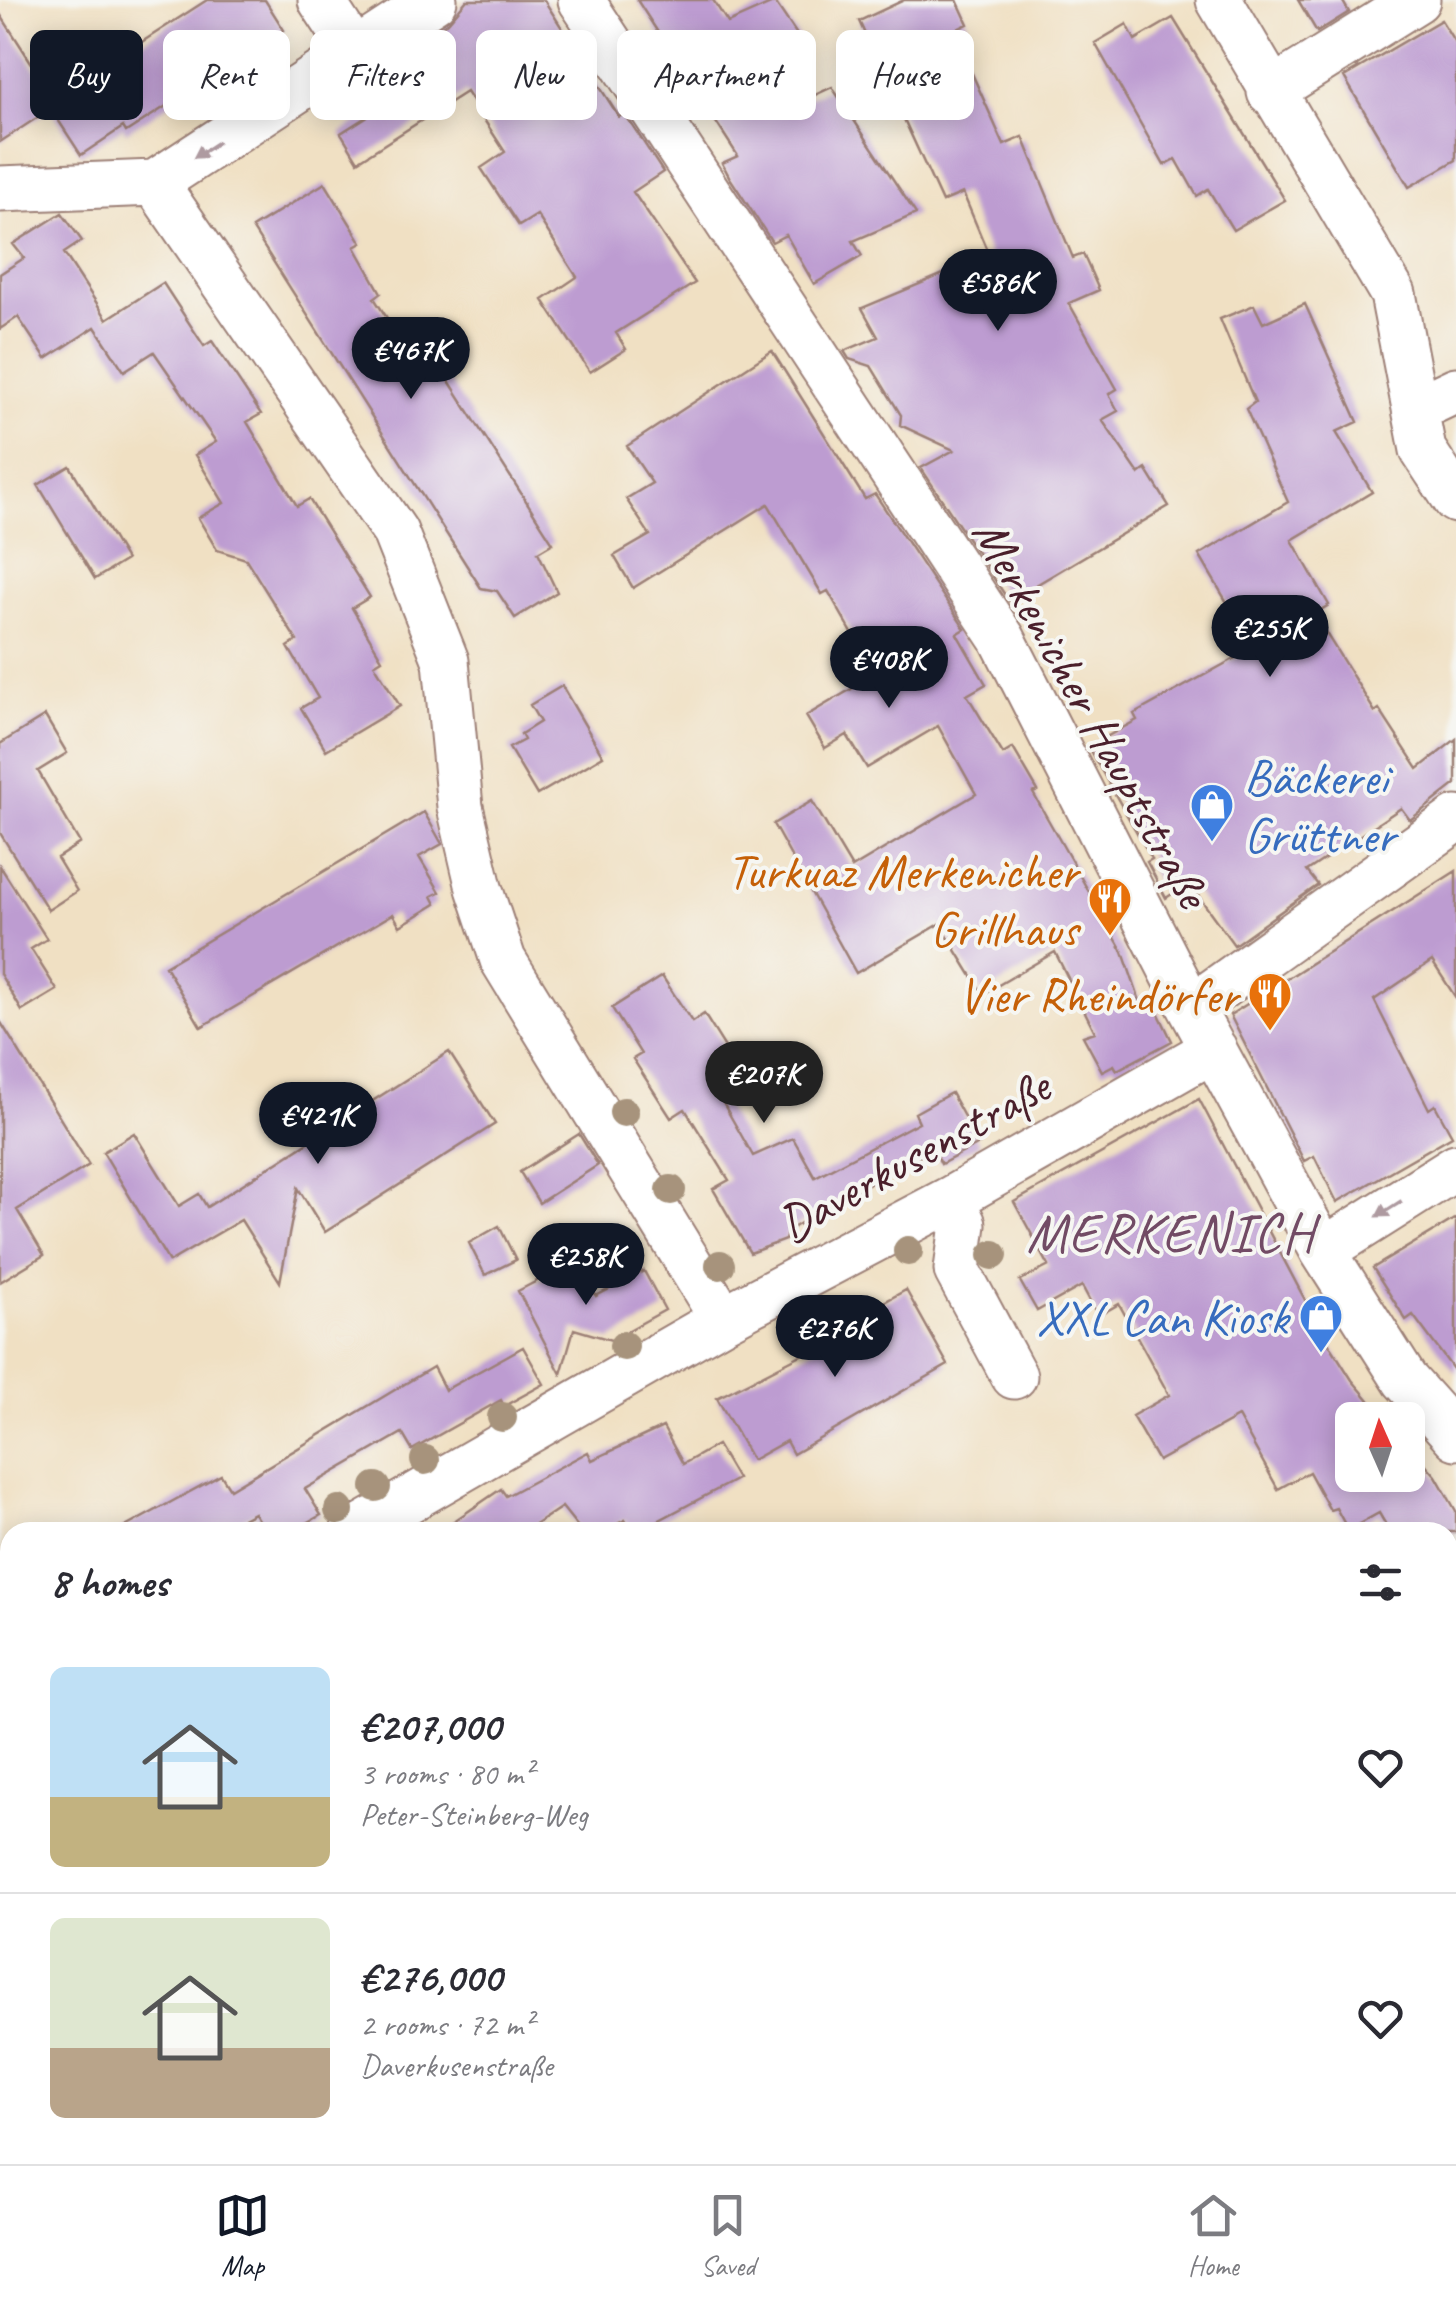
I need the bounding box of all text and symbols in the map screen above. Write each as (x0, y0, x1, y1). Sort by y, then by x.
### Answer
chip: Buy (30, 30, 143, 120)
chip: Rent (163, 30, 290, 120)
chip: Filters (310, 30, 456, 120)
chip: New (476, 30, 597, 120)
chip: Apartment (617, 30, 816, 120)
chip: House (836, 30, 974, 120)
one-way arrow (192, 140, 219, 158)
pin: €586K (928, 249, 1068, 334)
text: €586K (961, 261, 1035, 302)
pin: €467K (341, 317, 481, 402)
text: €467K (374, 329, 448, 370)
street label: Merkenicher Hauptstraße (959, 507, 1227, 922)
pin: €255K (1200, 595, 1340, 680)
text: €255K (1234, 607, 1306, 648)
pin: €408K (819, 626, 959, 711)
text: €408K (852, 638, 926, 679)
place label: Bäckerei Grüttner (1244, 746, 1400, 867)
shop icon: Bäckerei Grüttner (1189, 782, 1235, 843)
place label: Turkuaz Merkenicher Grillhaus (727, 840, 1082, 961)
restaurant icon: Turkuaz Merkenicher Grillhaus (1087, 876, 1133, 937)
place label: Vier Rheindörfer (958, 964, 1242, 1027)
restaurant icon: Vier Rheindörfer (1247, 971, 1293, 1032)
pin: €207K (694, 1041, 834, 1126)
text: €207K (727, 1053, 801, 1094)
street label: Daverkusenstraße (767, 1053, 1064, 1256)
pin: €421K (248, 1082, 388, 1167)
text: €421K (281, 1094, 355, 1135)
district label: MERKENICH (1026, 1198, 1322, 1268)
one-way arrow (1376, 1199, 1403, 1218)
pin: €258K (516, 1223, 656, 1308)
text: €258K (549, 1235, 623, 1276)
place label: XXL Can Kiosk (1036, 1286, 1292, 1349)
shop icon: XXL Can Kiosk (1298, 1293, 1344, 1354)
pin: €276K (765, 1295, 905, 1380)
text: €276K (798, 1307, 872, 1348)
north arrow (1335, 1402, 1425, 1492)
map controls (1335, 1402, 1425, 1492)
icon: filters (1353, 1555, 1408, 1610)
text: 8 homes (50, 1556, 169, 1609)
text: €207,000 (360, 1700, 500, 1753)
icon: home (130, 1707, 250, 1827)
icon: heart (1353, 1740, 1408, 1795)
text: 3 rooms · 80 m² (360, 1753, 533, 1794)
text: Peter-Steinberg-Weg (360, 1794, 588, 1835)
text: €276,000 (360, 1951, 501, 2004)
icon: home (130, 1958, 250, 2078)
icon: heart (1353, 1991, 1408, 2046)
text: 2 rooms · 72 m² (360, 2004, 533, 2045)
text: Daverkusenstraße (360, 2045, 553, 2086)
tab: Map (215, 2188, 270, 2283)
tab: Saved (700, 2188, 755, 2283)
tab: Home (1186, 2188, 1241, 2283)

